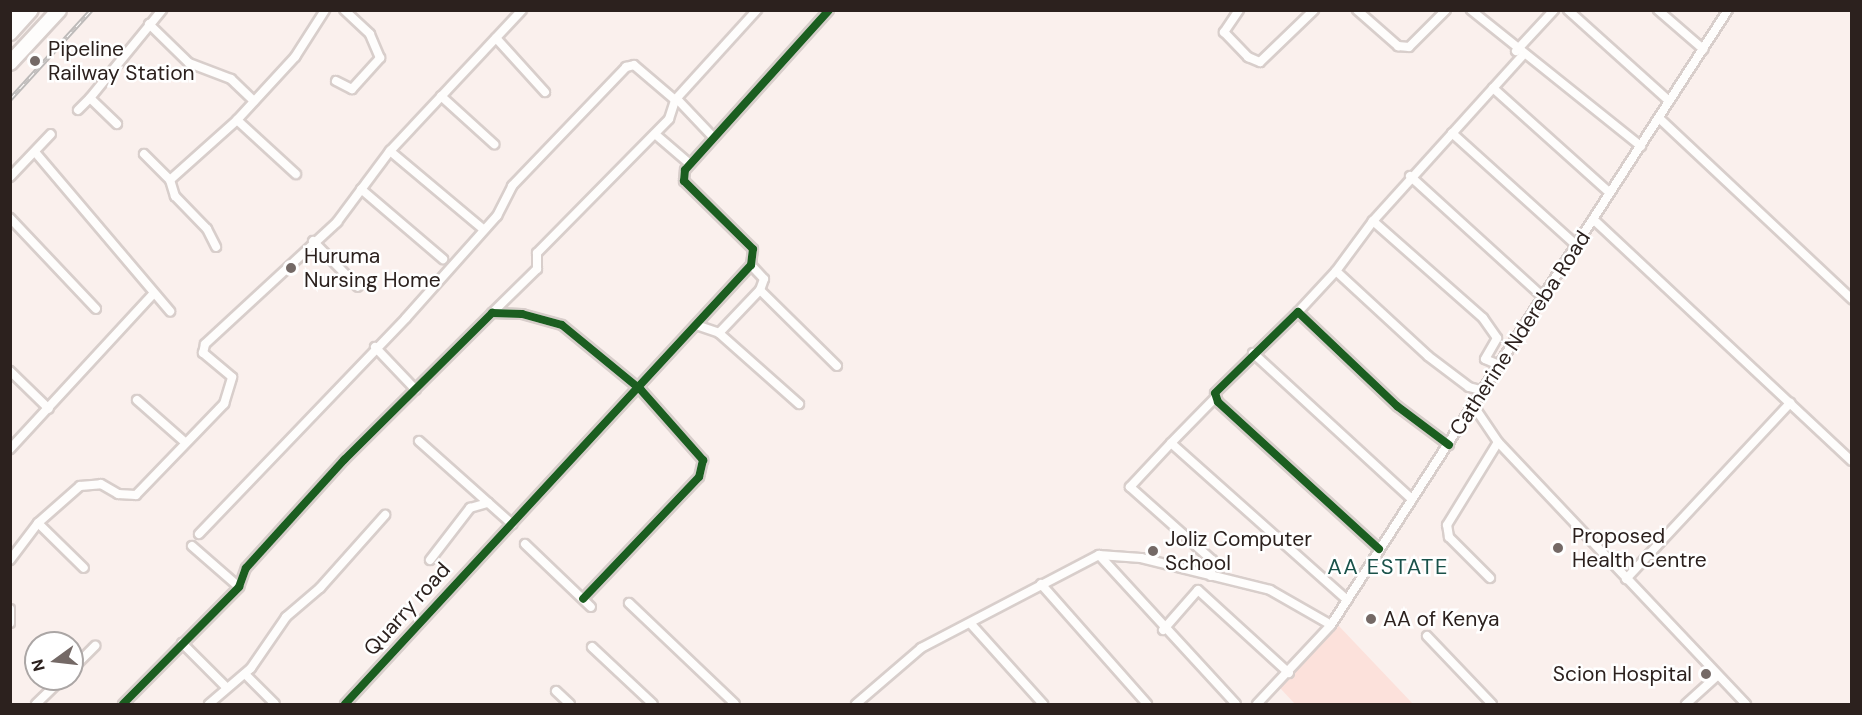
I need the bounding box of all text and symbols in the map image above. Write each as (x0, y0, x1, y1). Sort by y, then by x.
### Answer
place label: Pipeline Railway Station (48, 36, 195, 86)
marker: Pipeline Railway Station (26, 52, 44, 70)
street label: Catherine Ndereba Road (1444, 226, 1596, 440)
place label: Huruma Nursing Home (304, 243, 441, 293)
marker: Huruma Nursing Home (282, 259, 300, 277)
place label: Proposed Health Centre (1572, 523, 1707, 573)
place label: Joliz Computer School (1165, 526, 1312, 576)
marker: Proposed Health Centre (1549, 539, 1567, 557)
marker: Joliz Computer School (1146, 544, 1160, 558)
district label: AA ESTATE (1327, 554, 1449, 580)
street label: Quarry road (359, 557, 455, 661)
place label: AA of Kenya (1383, 606, 1499, 632)
marker: AA of Kenya (1364, 612, 1378, 626)
north arrow (24, 631, 84, 691)
text: N (26, 657, 50, 674)
place label: Scion Hospital (1553, 661, 1692, 687)
marker: Scion Hospital (1697, 665, 1715, 683)

